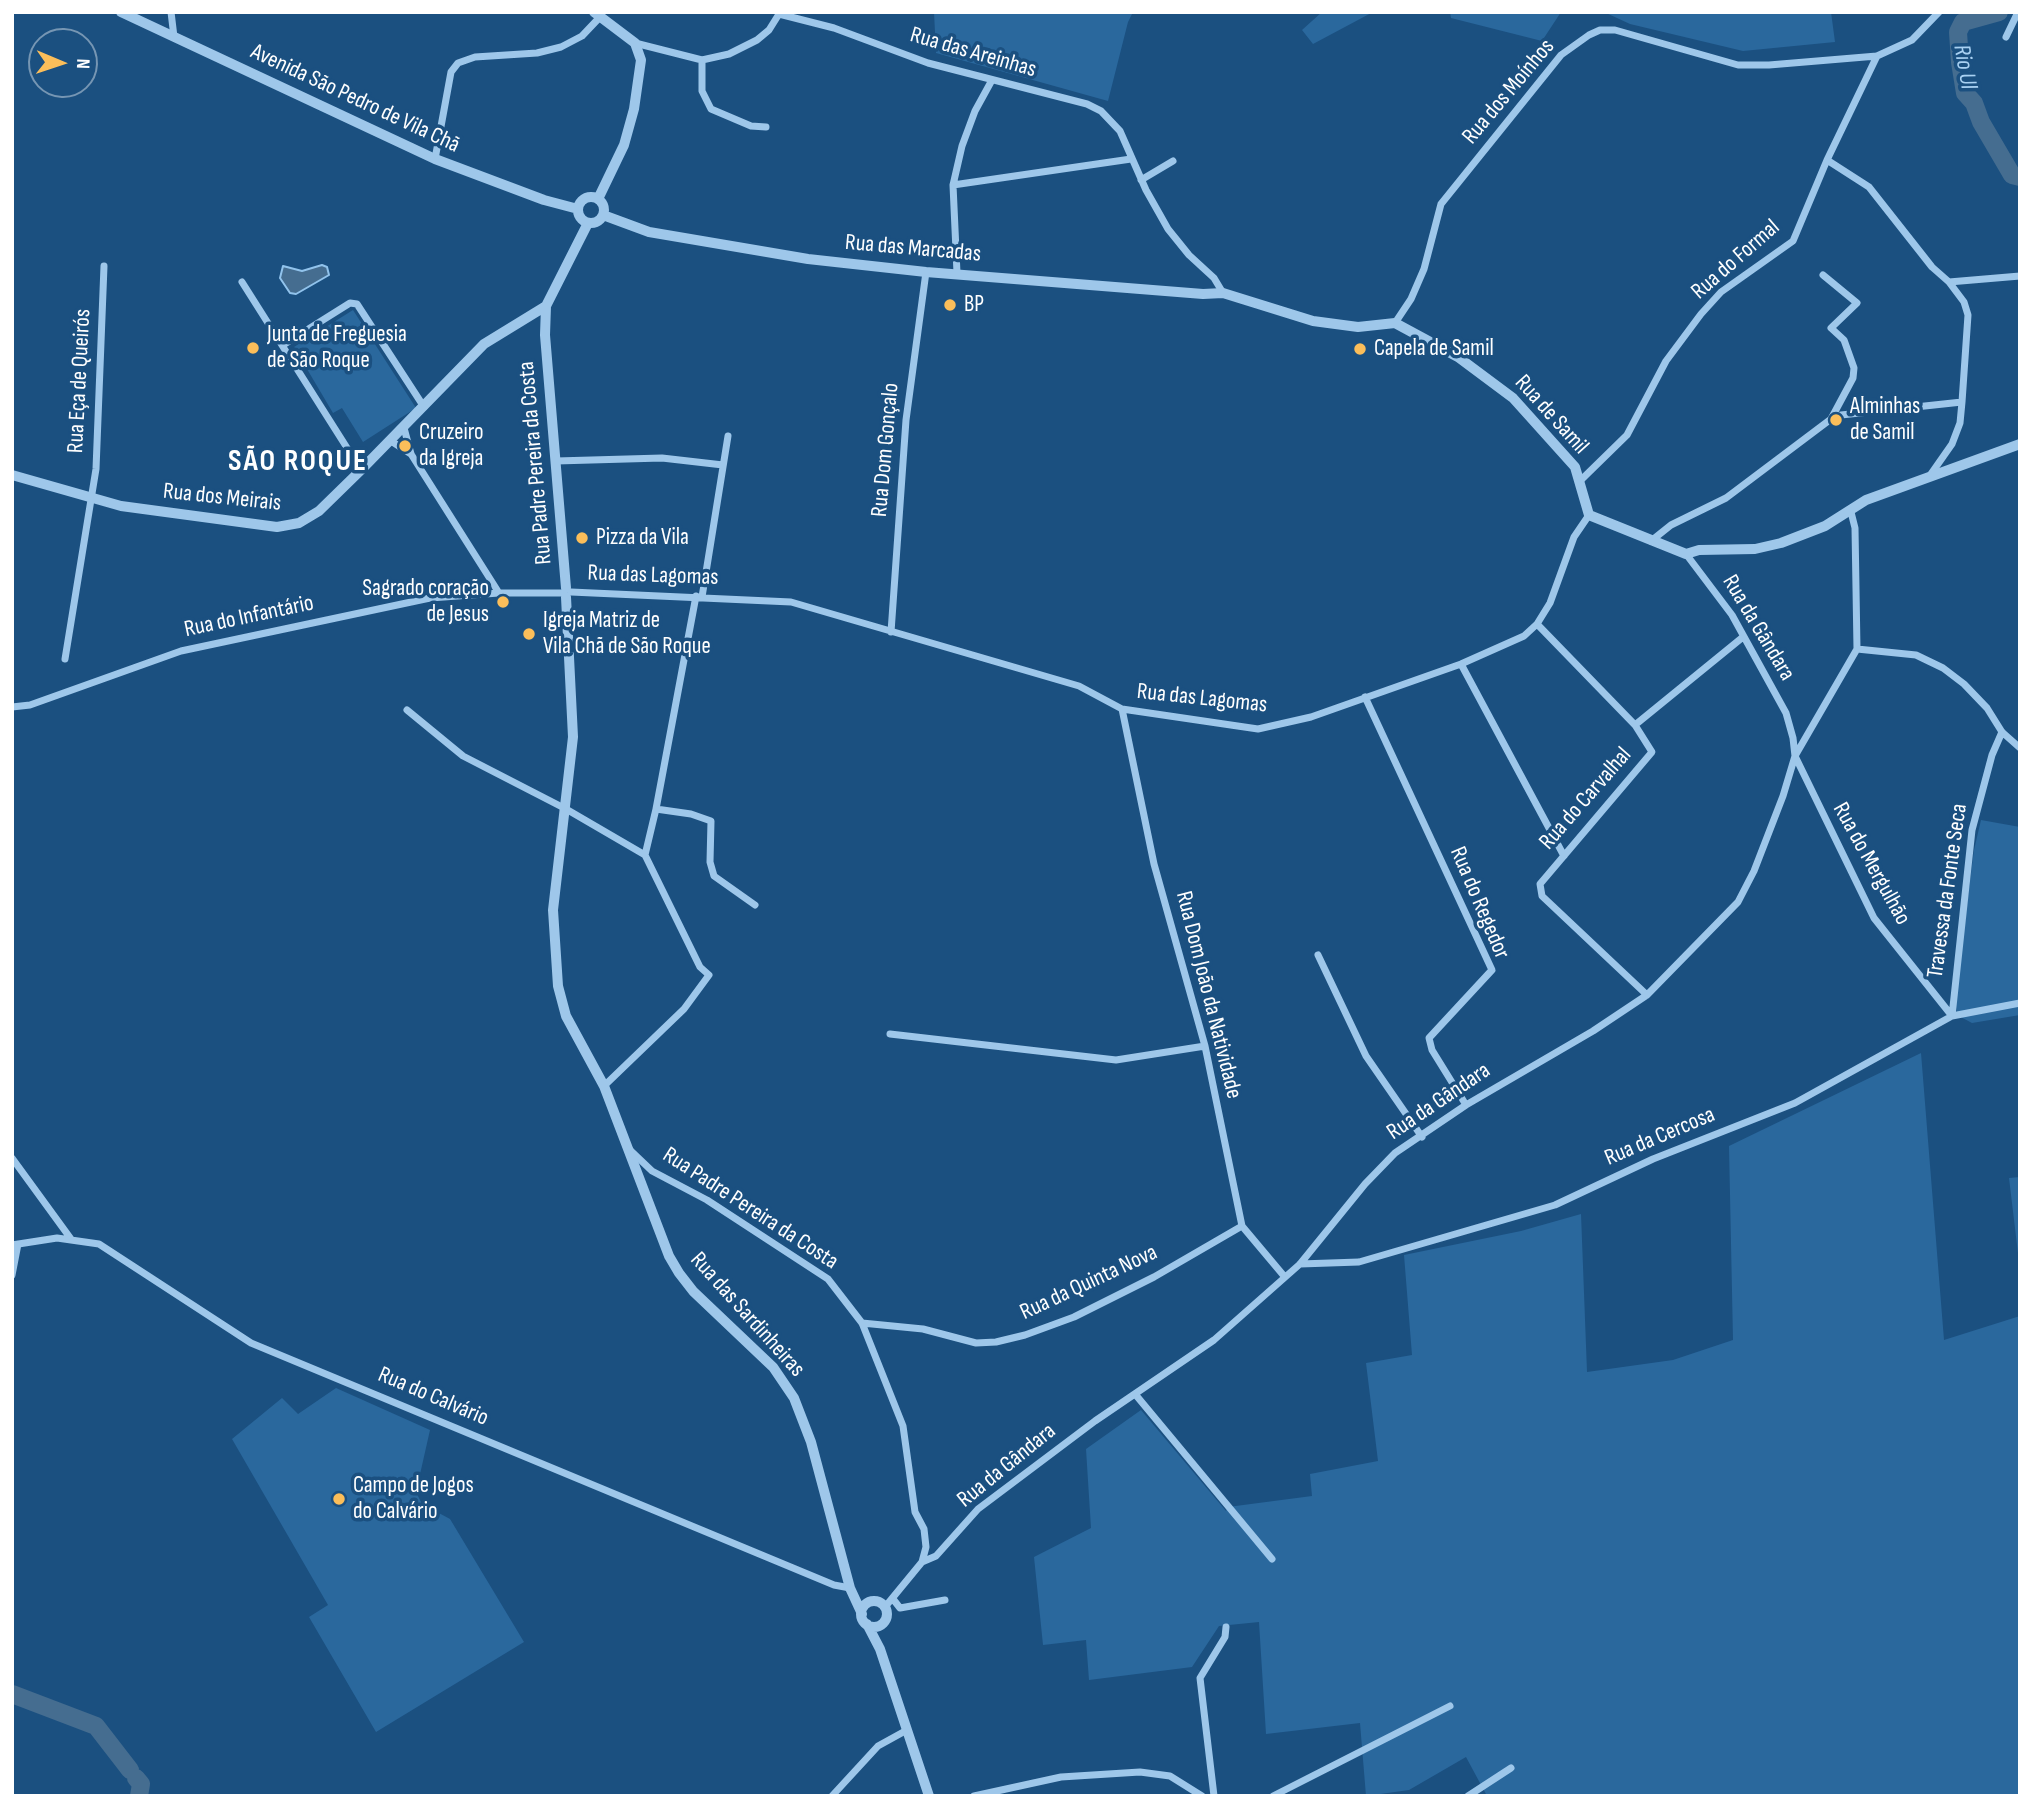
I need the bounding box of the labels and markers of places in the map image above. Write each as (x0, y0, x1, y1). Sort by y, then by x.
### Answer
place label: BP (964, 291, 984, 319)
marker: BP (942, 297, 958, 313)
place label: Junta de Freguesia de São Roque (267, 321, 407, 375)
place label: Capela de Samil (1374, 335, 1494, 363)
marker: Junta de Freguesia de São Roque (245, 340, 261, 356)
marker: Capela de Samil (1352, 341, 1368, 357)
place label: Alminhas de Samil (1850, 393, 1920, 447)
marker: Alminhas de Samil (1828, 412, 1844, 428)
place label: Cruzeiro da Igreja (419, 419, 484, 473)
marker: Cruzeiro da Igreja (397, 438, 413, 454)
place label: Pizza da Vila (596, 524, 689, 552)
marker: Pizza da Vila (574, 530, 590, 546)
place label: Sagrado coração de Jesus (362, 575, 489, 629)
marker: Sagrado coração de Jesus (495, 594, 511, 610)
place label: Igreja Matriz de Vila Chã de São Roque (543, 607, 711, 661)
marker: Igreja Matriz de Vila Chã de São Roque (521, 626, 537, 642)
place label: Campo de Jogos do Calvário (353, 1472, 474, 1526)
marker: Campo de Jogos do Calvário (331, 1491, 347, 1507)

